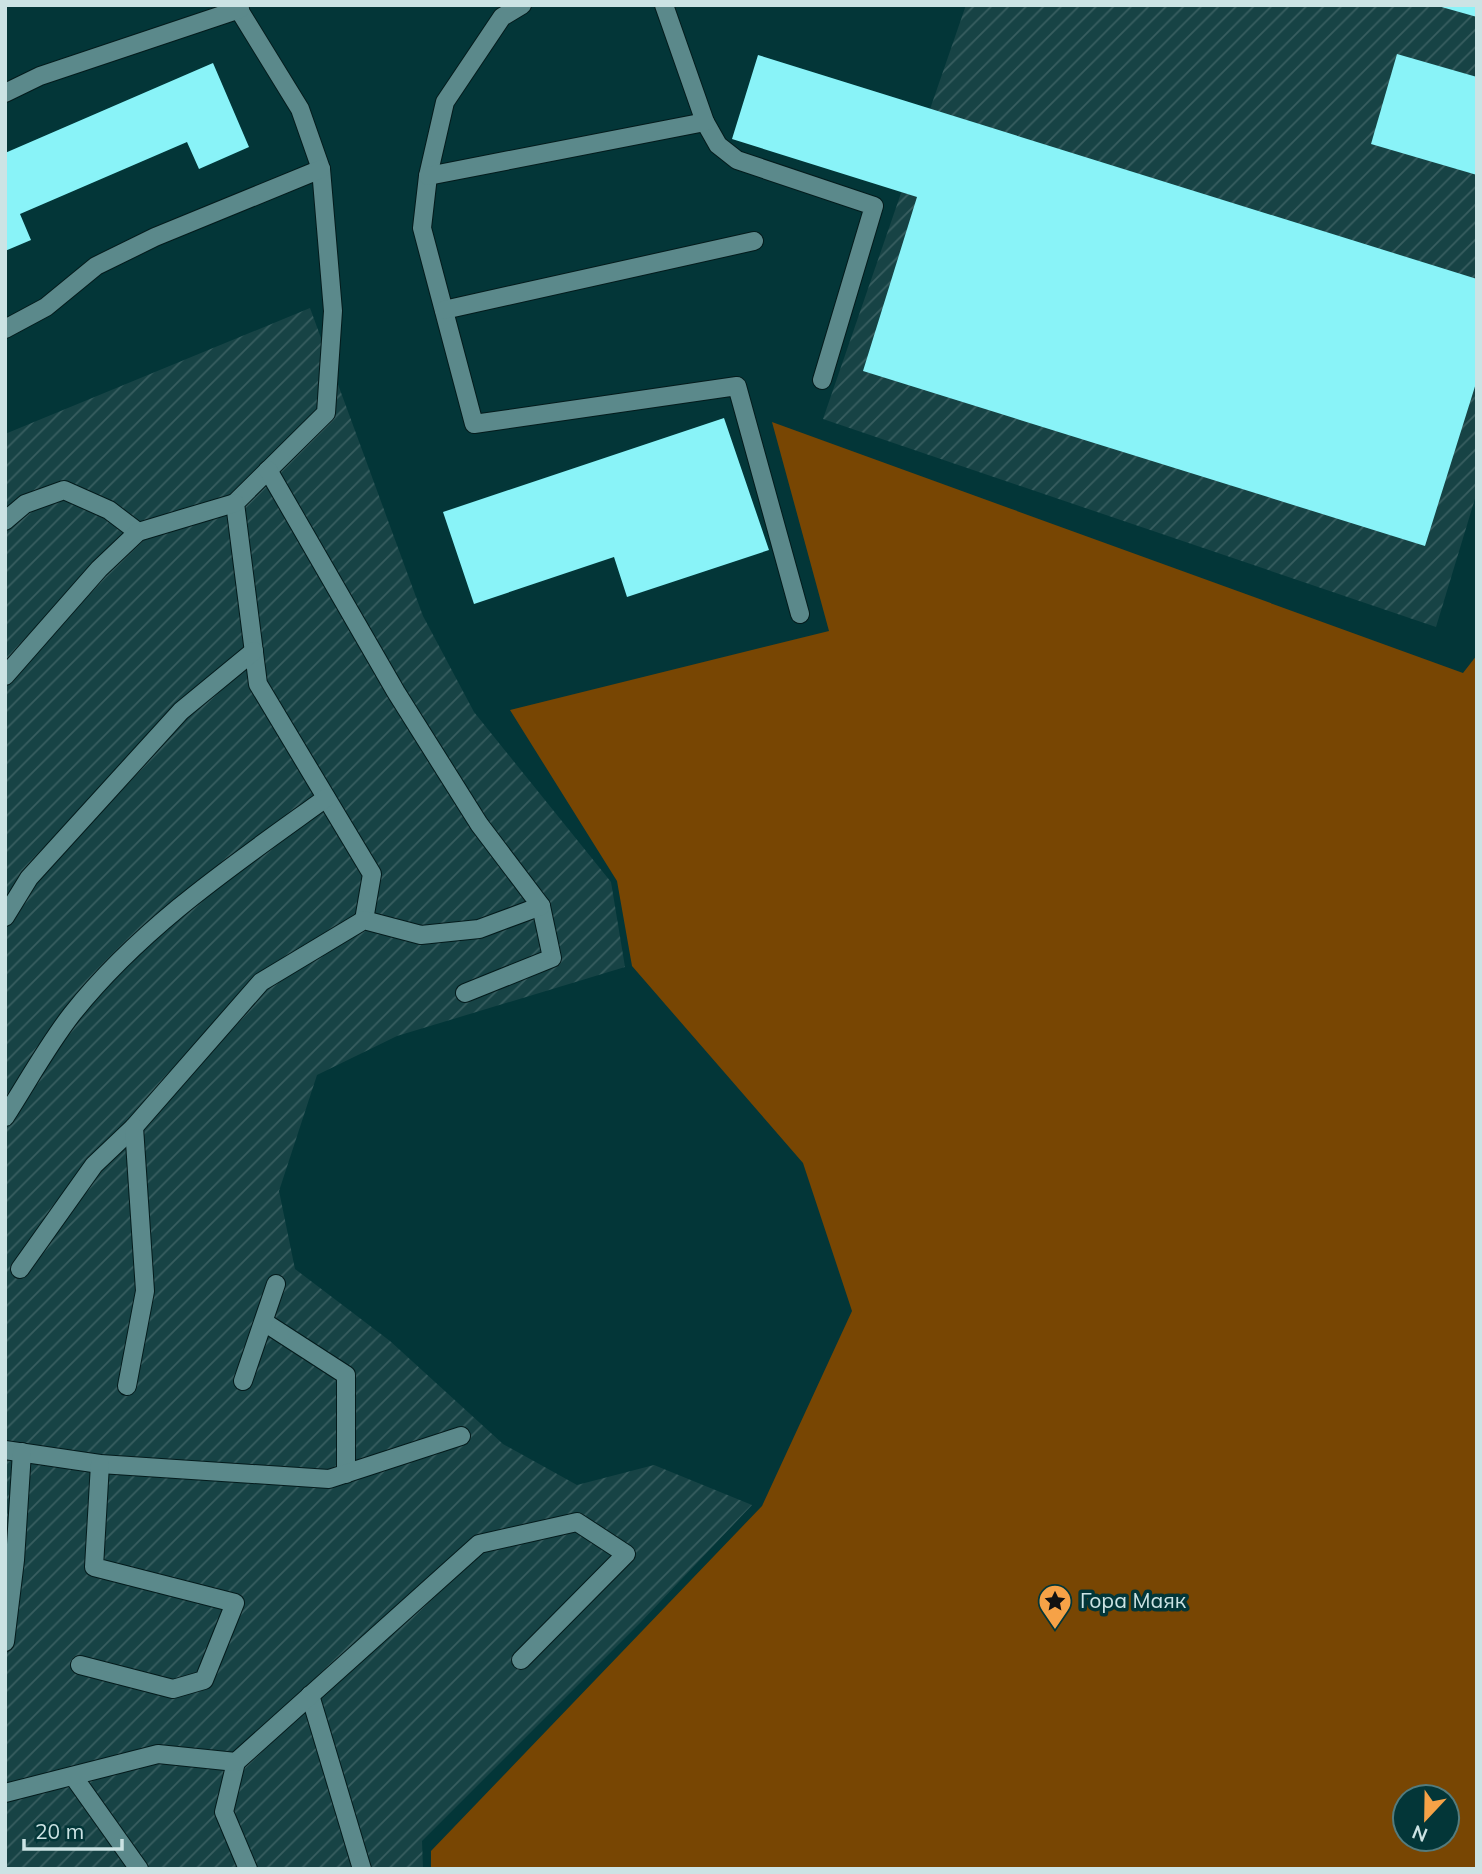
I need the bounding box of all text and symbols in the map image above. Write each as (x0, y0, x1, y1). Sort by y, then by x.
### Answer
place icon: Гора Маяк (1036, 1582, 1074, 1631)
place label: Гора Маяк (1080, 1587, 1187, 1613)
north arrow (1391, 1783, 1461, 1853)
scale bar (24, 1808, 122, 1852)
text: 20 m (35, 1818, 84, 1844)
text: N (1408, 1820, 1431, 1848)

